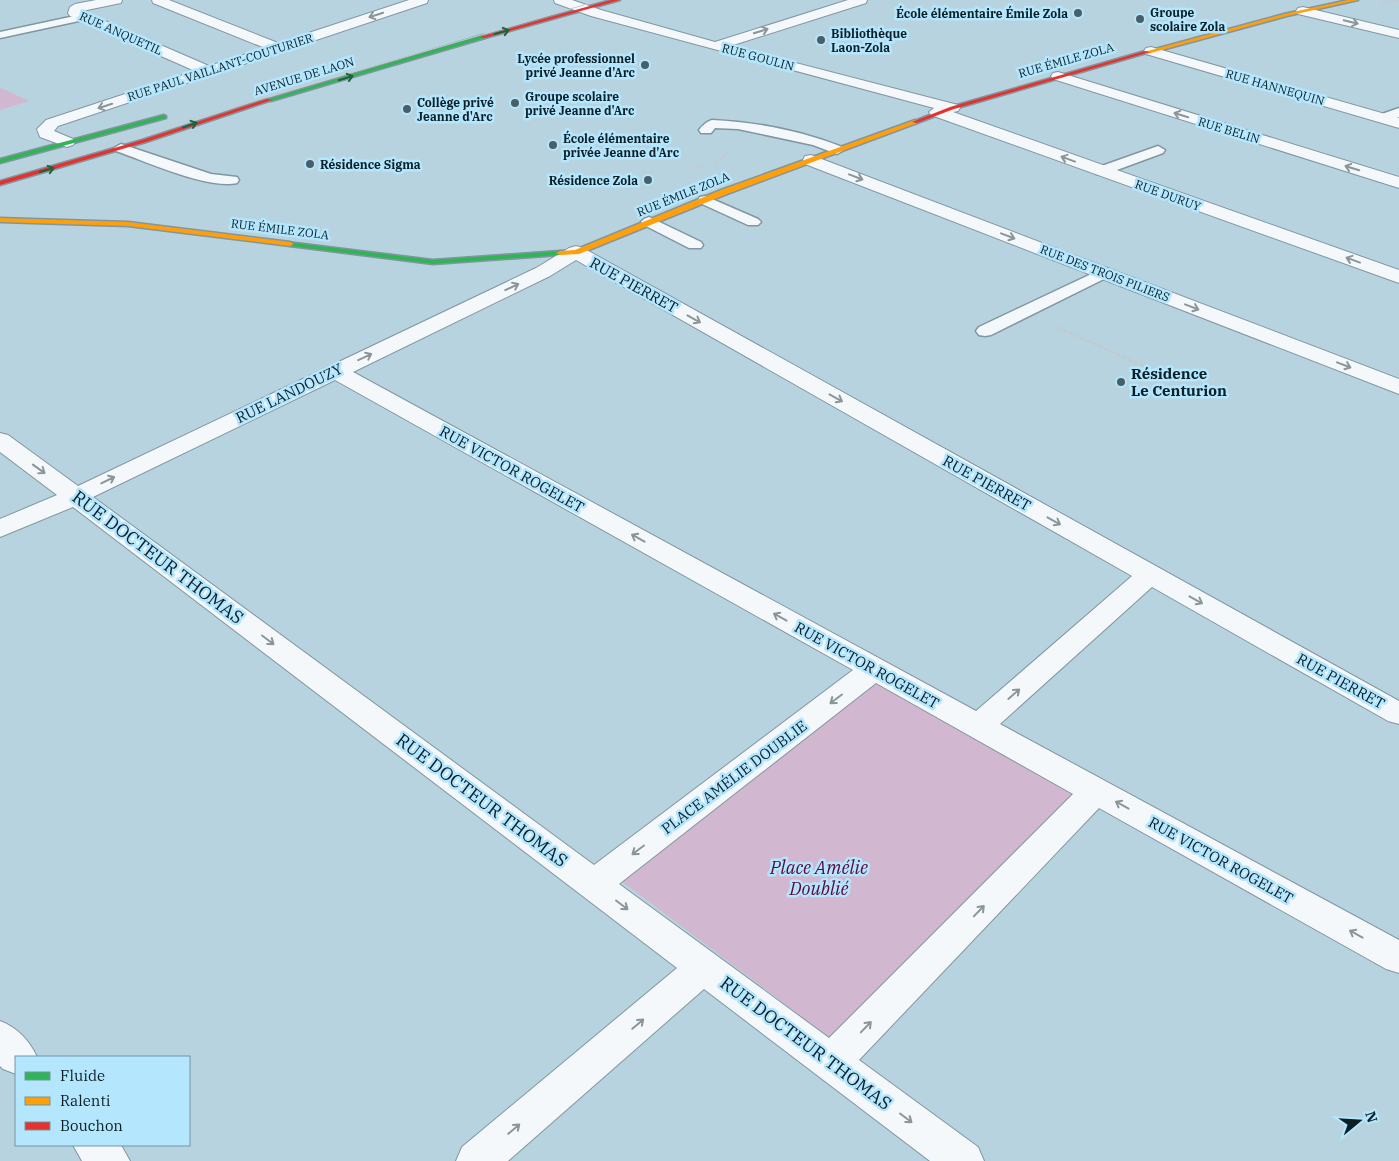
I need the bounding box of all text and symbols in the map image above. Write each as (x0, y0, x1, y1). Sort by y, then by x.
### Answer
place label: École élémentaire Émile Zola (896, 5, 1068, 21)
place label: Groupe scolaire Zola (1150, 5, 1225, 34)
marker: École élémentaire Émile Zola (1072, 7, 1084, 19)
street label: RUE ANQUETIL (77, 8, 165, 58)
one-way arrow (368, 11, 384, 21)
marker: Groupe scolaire Zola (1134, 13, 1146, 25)
one-way arrow (1342, 18, 1358, 27)
one-way arrow (753, 26, 769, 36)
place label: Bibliothèque Laon-Zola (831, 26, 907, 55)
one-way arrow (493, 27, 509, 37)
street label: RUE PAUL VAILLANT-COUTURIER (125, 30, 315, 104)
marker: Bibliothèque Laon-Zola (815, 34, 827, 46)
street label: RUE ÉMILE ZOLA (1017, 39, 1116, 81)
street label: RUE GOULIN (720, 40, 796, 74)
place label: Lycée professionnel privé Jeanne d'Arc (517, 51, 636, 80)
street label: AVENUE DE LAON (252, 54, 356, 98)
marker: Lycée professionnel privé Jeanne d'Arc (639, 59, 651, 71)
street label: RUE HANNEQUIN (1224, 66, 1326, 108)
one-way arrow (337, 72, 353, 82)
place label: Groupe scolaire privé Jeanne d'Arc (525, 89, 635, 118)
place label: Collège privé Jeanne d'Arc (417, 95, 494, 124)
marker: Groupe scolaire privé Jeanne d'Arc (509, 97, 521, 109)
one-way arrow (98, 101, 114, 111)
marker: Collège privé Jeanne d'Arc (401, 103, 413, 115)
one-way arrow (1173, 109, 1189, 119)
street label: RUE BELIN (1196, 114, 1262, 146)
one-way arrow (182, 120, 198, 129)
place label: École élémentaire privée Jeanne d'Arc (563, 130, 680, 160)
marker: École élémentaire privée Jeanne d'Arc (547, 139, 559, 151)
one-way arrow (1061, 154, 1076, 163)
place label: Résidence Sigma (320, 157, 421, 172)
marker: Résidence Sigma (304, 158, 316, 170)
one-way arrow (1345, 163, 1361, 173)
one-way arrow (38, 164, 54, 174)
street label: RUE ÉMILE ZOLA (634, 168, 732, 219)
place label: Résidence Zola (549, 173, 638, 188)
one-way arrow (848, 173, 863, 182)
marker: Résidence Zola (642, 174, 654, 186)
street label: RUE DURUY (1133, 176, 1203, 214)
street label: RUE ÉMILE ZOLA (230, 216, 331, 243)
one-way arrow (1000, 232, 1015, 241)
street label: RUE DES TROIS PILIERS (1038, 241, 1172, 305)
street label: RUE PIERRET (587, 253, 682, 317)
one-way arrow (1346, 255, 1361, 264)
one-way arrow (504, 281, 519, 291)
one-way arrow (1184, 303, 1199, 312)
one-way arrow (687, 314, 702, 324)
one-way arrow (357, 351, 372, 361)
street label: RUE LANDOUZY (232, 359, 346, 427)
one-way arrow (1335, 361, 1351, 370)
place label: Résidence Le Centurion (1131, 364, 1227, 400)
marker: Résidence Le Centurion (1115, 376, 1127, 388)
one-way arrow (828, 394, 843, 404)
street label: RUE VICTOR ROGELET (436, 421, 588, 517)
street label: RUE PIERRET (940, 451, 1035, 515)
one-way arrow (32, 464, 46, 474)
one-way arrow (100, 475, 115, 485)
street label: RUE DOCTEUR THOMAS (68, 485, 248, 629)
one-way arrow (1047, 516, 1061, 526)
one-way arrow (631, 533, 646, 543)
one-way arrow (1188, 596, 1203, 605)
one-way arrow (773, 612, 788, 622)
street label: RUE VICTOR ROGELET (791, 617, 943, 713)
one-way arrow (261, 634, 274, 645)
street label: RUE PIERRET (1294, 649, 1389, 713)
one-way arrow (1008, 688, 1021, 699)
one-way arrow (830, 693, 843, 704)
street label: PLACE AMÉLIE DOUBLIE (657, 716, 811, 838)
street label: RUE DOCTEUR THOMAS (392, 728, 572, 872)
one-way arrow (1115, 800, 1130, 809)
street label: RUE VICTOR ROGELET (1145, 812, 1297, 908)
one-way arrow (632, 845, 645, 856)
park label: Place Amélie Doublié (769, 856, 868, 900)
one-way arrow (615, 900, 629, 910)
one-way arrow (973, 905, 985, 917)
one-way arrow (1349, 929, 1364, 939)
street label: RUE DOCTEUR THOMAS (716, 971, 896, 1115)
one-way arrow (631, 1018, 644, 1030)
one-way arrow (859, 1021, 872, 1033)
legend (15, 1056, 190, 1146)
text: Fluide (60, 1066, 105, 1085)
text: Ralenti (60, 1091, 111, 1110)
north arrow (1334, 1096, 1384, 1146)
text: N (1361, 1109, 1382, 1125)
one-way arrow (899, 1113, 913, 1123)
text: Bouchon (60, 1116, 123, 1135)
one-way arrow (507, 1124, 520, 1135)

